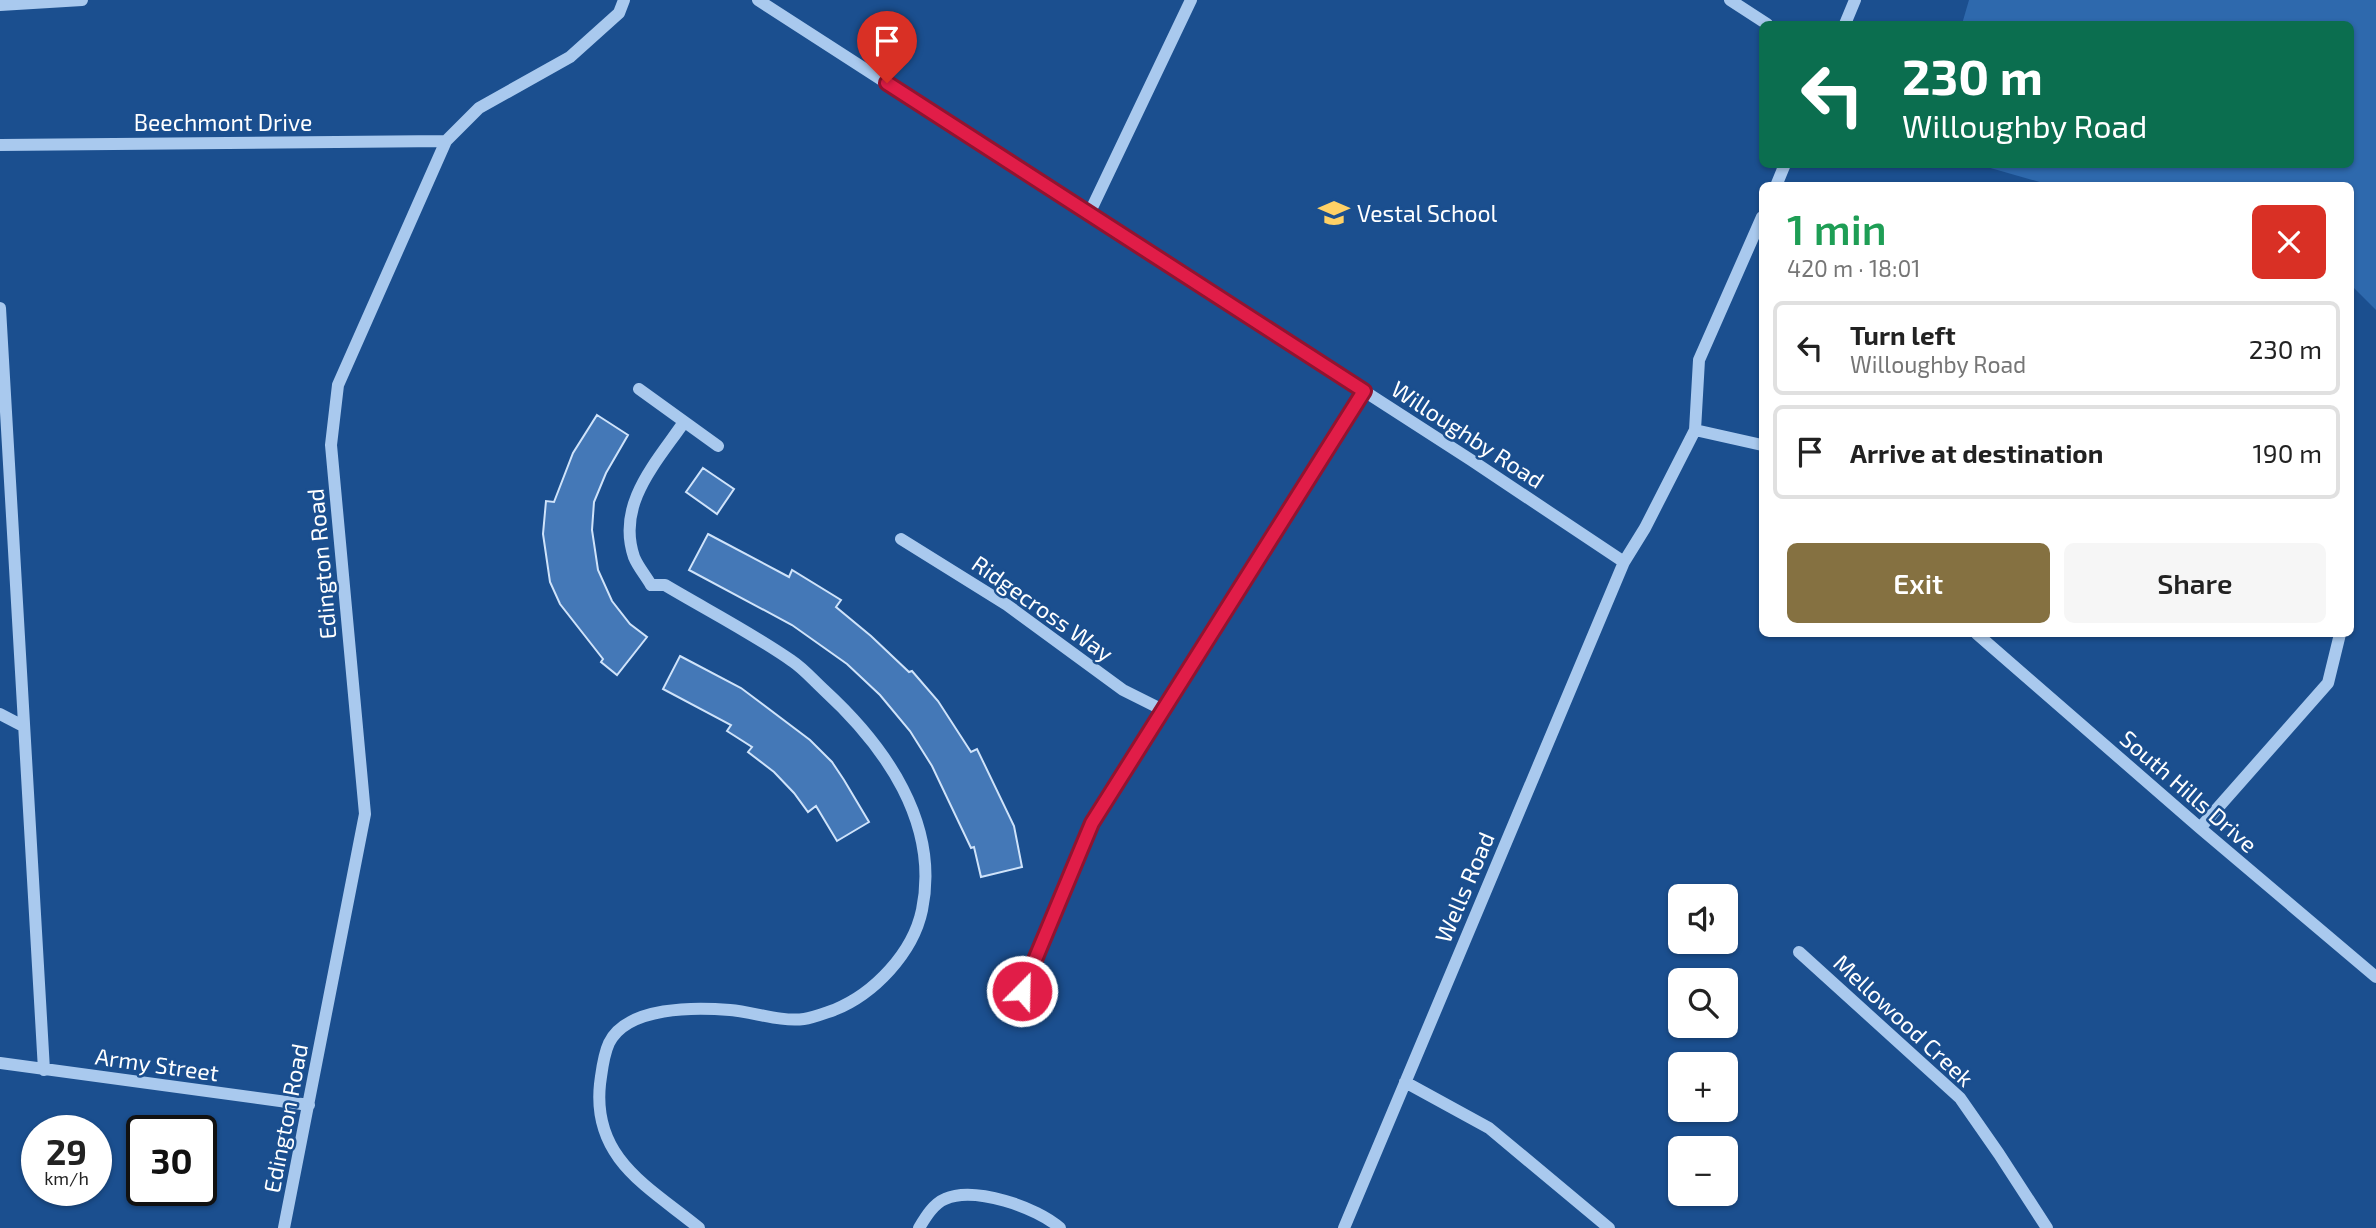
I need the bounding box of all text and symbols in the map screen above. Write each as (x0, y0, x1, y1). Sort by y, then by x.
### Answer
pin (857, 11, 917, 83)
icon: arrive (868, 22, 906, 60)
text: 230 m (1902, 46, 2043, 105)
icon: left (1787, 49, 1878, 140)
text: Willoughby Road (1902, 106, 2147, 144)
street label: Beechmont Drive (134, 108, 312, 136)
school or university icon: Vestal School (1317, 196, 1351, 230)
place label: Vestal School (1357, 199, 1498, 227)
text: 1 min (1787, 203, 1887, 253)
button: close (2252, 205, 2326, 279)
text: 420 m · 18:01 (1787, 254, 1920, 282)
text: Turn left (1850, 319, 1956, 350)
icon: left (1791, 329, 1829, 367)
text: 230 m (2249, 333, 2322, 364)
text: Willoughby Road (1850, 350, 2026, 378)
street label: Willoughby Road (1386, 374, 1550, 494)
icon: arrive (1791, 433, 1829, 471)
text: Arrive at destination (1850, 437, 2103, 468)
text: 190 m (2253, 437, 2322, 468)
street label: Edington Road (300, 487, 342, 641)
button: Exit (1787, 543, 2050, 623)
button: Share (2064, 543, 2326, 623)
street label: Ridgecross Way (967, 549, 1119, 667)
street label: South Hills Drive (2115, 724, 2263, 858)
street label: Wells Road (1428, 828, 1500, 946)
map controls (1668, 884, 1738, 1206)
button: sound (1668, 884, 1738, 954)
street label: Mellowood Creek (1828, 948, 1980, 1092)
position arrow (985, 954, 1059, 1028)
button: search (1668, 968, 1738, 1038)
street label: Army Street (93, 1041, 221, 1087)
street label: Edington Road (257, 1041, 313, 1195)
button: + (1668, 1052, 1738, 1122)
speed limit sign: 30 (126, 1115, 217, 1206)
text: 29 (46, 1130, 87, 1172)
button: − (1668, 1136, 1738, 1206)
text: km/h (44, 1167, 89, 1189)

